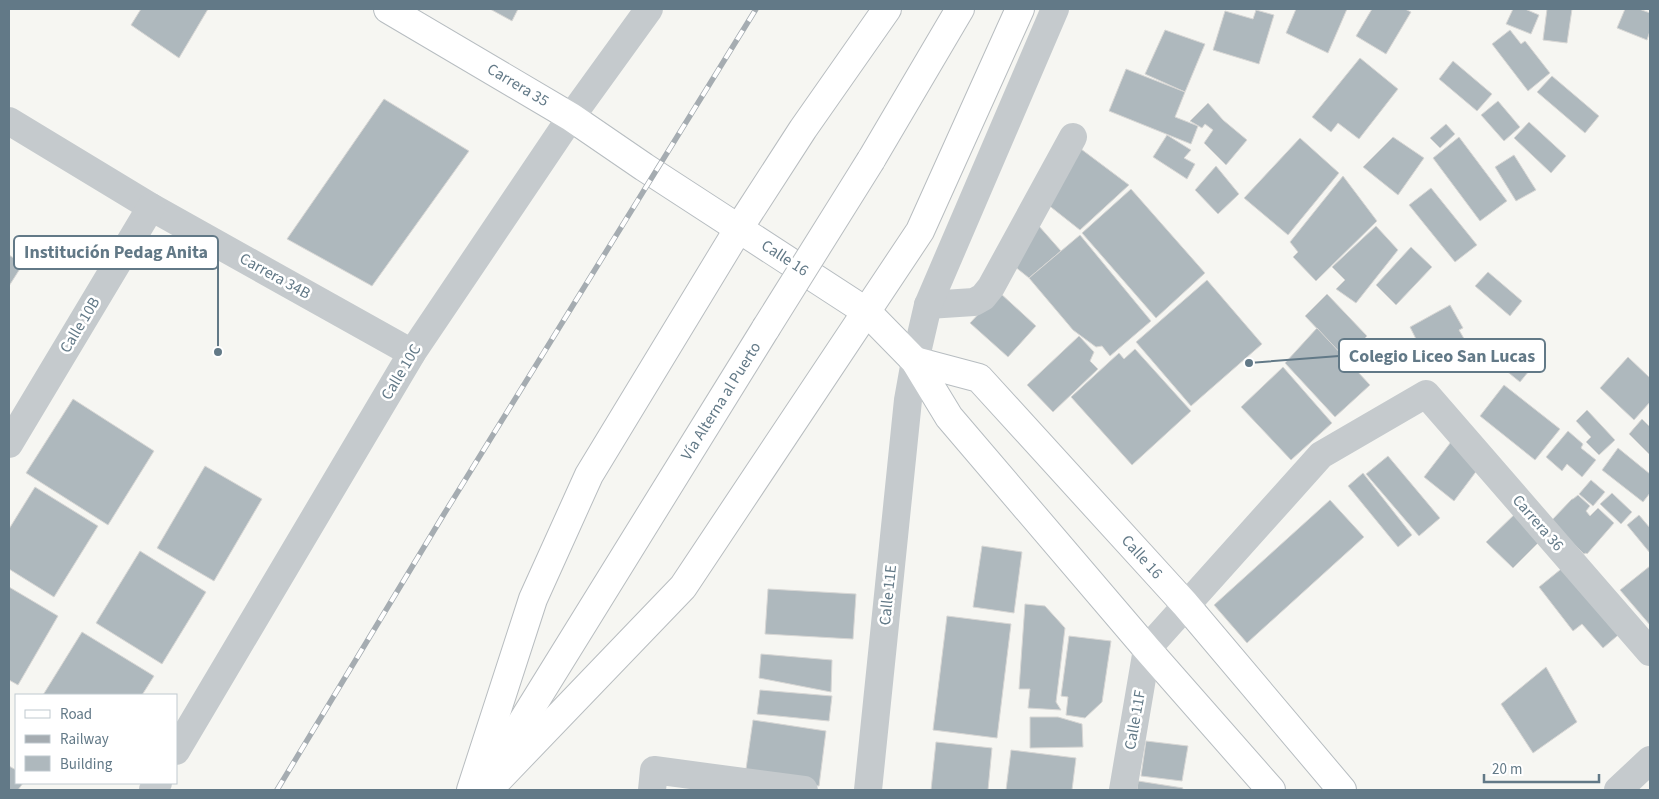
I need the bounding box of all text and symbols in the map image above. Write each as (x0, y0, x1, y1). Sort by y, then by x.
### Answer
street label: Carrera 35 (483, 58, 553, 112)
street label: Calle 16 (757, 235, 813, 282)
callout: Institución Pedag Anita (14, 236, 218, 269)
text: Institución Pedag Anita (24, 240, 208, 265)
street label: Carrera 34B (236, 248, 314, 304)
street label: Calle 10B (55, 293, 105, 357)
street label: Vía Alterna al Puerto (676, 338, 766, 464)
callout: Colegio Liceo San Lucas (1339, 339, 1545, 372)
street label: Calle 10C (376, 340, 426, 404)
text: Colegio Liceo San Lucas (1349, 344, 1535, 369)
street label: Carrera 36 (1507, 490, 1569, 556)
street label: Calle 16 (1116, 530, 1168, 584)
street label: Calle 11E (874, 564, 902, 626)
street label: Calle 11F (1119, 688, 1151, 752)
legend (15, 694, 178, 784)
text: Road (60, 704, 92, 725)
text: Railway (60, 729, 109, 750)
scale bar (1484, 752, 1599, 784)
text: Building (60, 754, 113, 775)
text: 20 m (1492, 759, 1522, 780)

